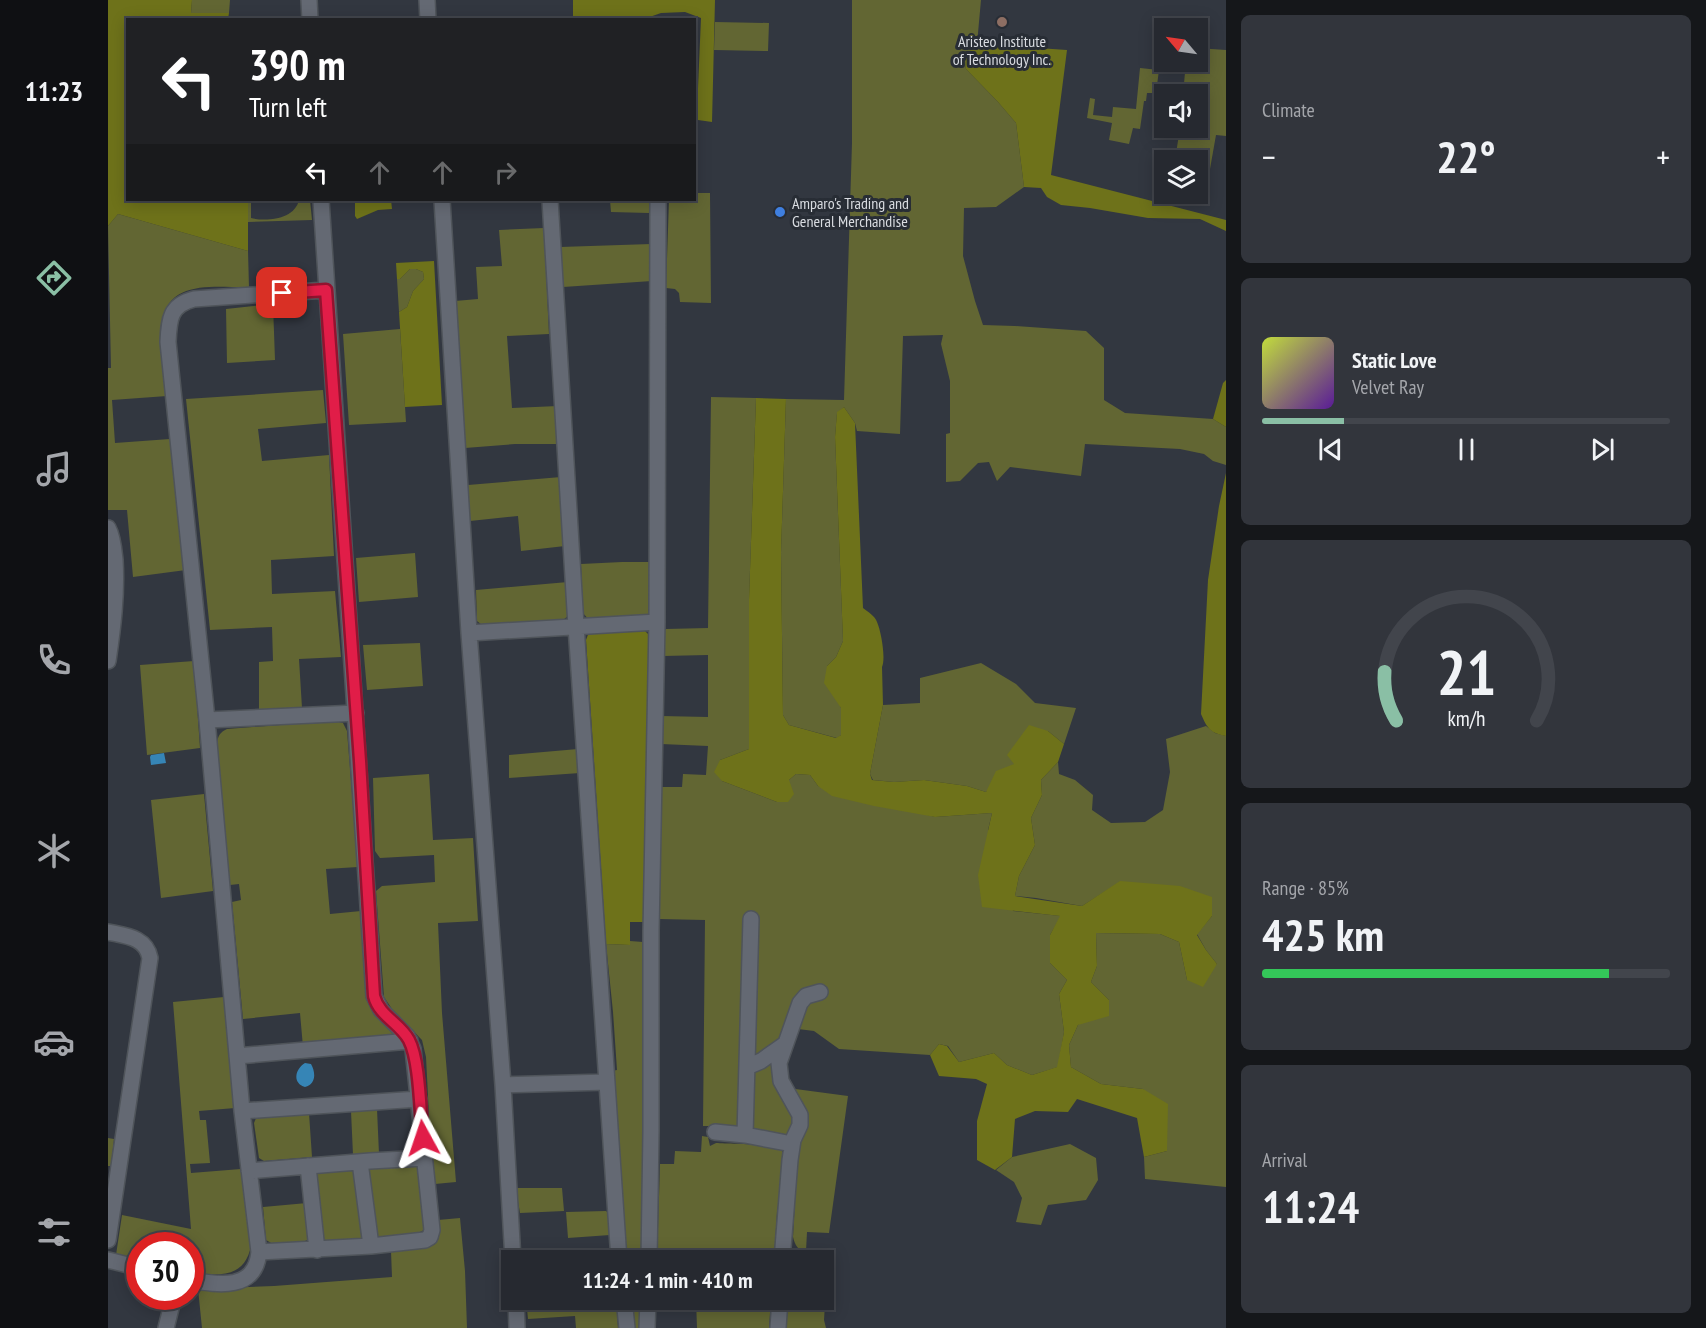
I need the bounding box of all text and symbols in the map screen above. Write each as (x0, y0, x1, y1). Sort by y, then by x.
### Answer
marker: Aristeo Institute of Technology Inc. (995, 15, 1009, 29)
north arrow (1154, 18, 1208, 72)
map controls (1154, 18, 1208, 204)
place label: Aristeo Institute of Technology Inc. (953, 31, 1051, 69)
text: 390 m (249, 37, 346, 92)
icon: left (150, 42, 228, 120)
text: 11:23 (25, 74, 83, 108)
button: sound (1154, 84, 1208, 138)
text: Turn left (249, 90, 327, 124)
text: Climate (1262, 97, 1315, 123)
text: 22° (1436, 127, 1496, 185)
text: − (1262, 135, 1276, 178)
text: + (1656, 135, 1670, 178)
button: layers (1154, 150, 1208, 204)
icon: left (300, 156, 333, 189)
icon: ahead (363, 156, 396, 189)
icon: ahead (426, 156, 459, 189)
icon: right (489, 156, 522, 189)
place label: Amparo's Trading and General Merchandise (792, 193, 909, 231)
marker: Amparo's Trading and General Merchandise (773, 205, 787, 219)
icon: directions (33, 257, 75, 299)
pin (256, 267, 307, 318)
icon: arrive (265, 276, 298, 309)
text: Static Love (1352, 346, 1437, 374)
text: Velvet Ray (1352, 374, 1424, 400)
icon: previous (1314, 433, 1347, 466)
icon: pause (1450, 433, 1483, 466)
icon: next (1586, 433, 1619, 466)
icon: music (33, 448, 75, 490)
text: 21 (1436, 631, 1496, 712)
icon: phone (33, 639, 75, 681)
text: km/h (1447, 704, 1485, 732)
icon: climate (33, 830, 75, 872)
text: Range · 85% (1262, 875, 1349, 901)
text: 425 km (1262, 905, 1384, 963)
icon: car (33, 1021, 75, 1063)
position arrow (391, 1106, 455, 1170)
text: Arrival (1262, 1147, 1307, 1173)
text: 11:24 (1262, 1177, 1359, 1235)
icon: filters (33, 1211, 75, 1253)
speed limit sign: 30 (126, 1232, 204, 1310)
text: 11:24 · 1 min · 410 m (582, 1266, 753, 1294)

